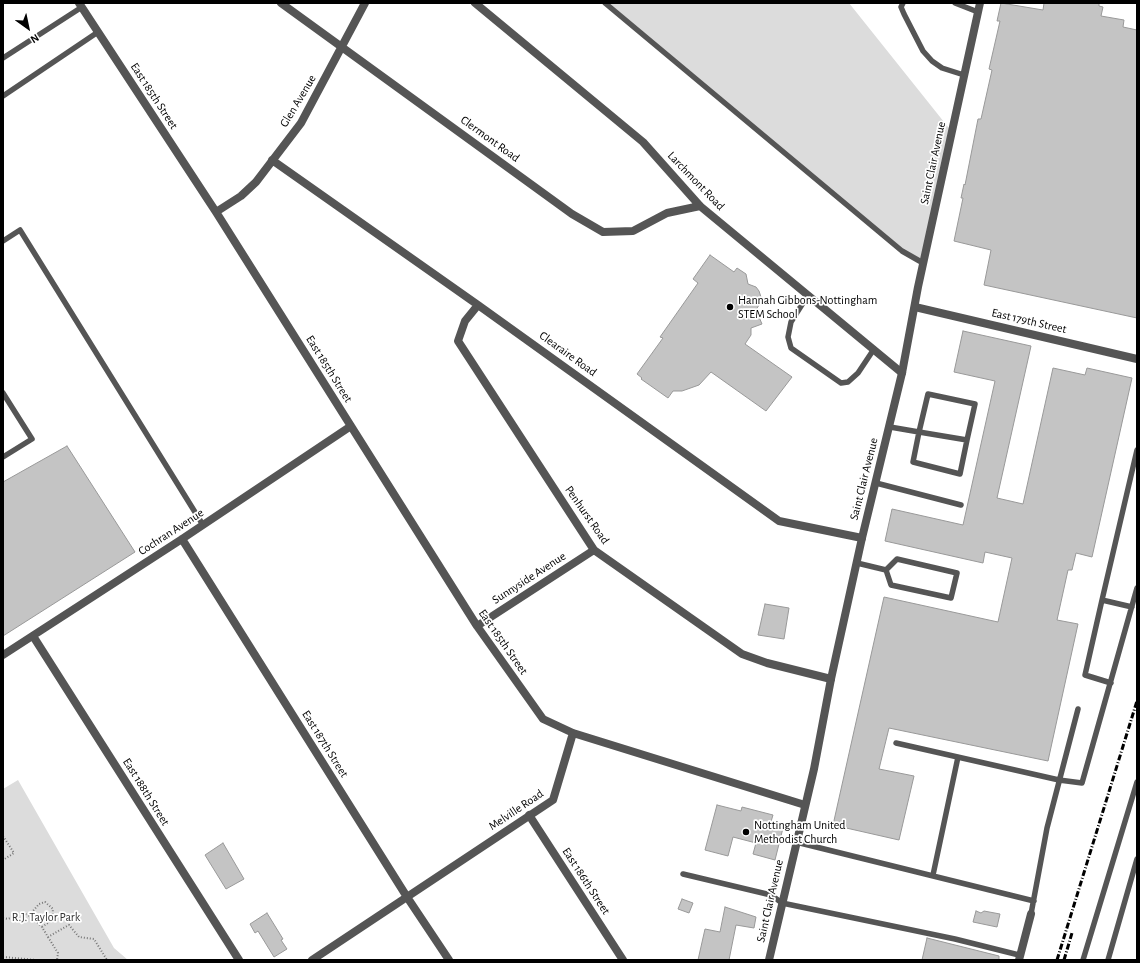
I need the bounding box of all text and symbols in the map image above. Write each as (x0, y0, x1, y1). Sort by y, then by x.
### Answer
north arrow (8, 8, 48, 48)
text: N (29, 32, 41, 45)
street label: East 185th Street (127, 60, 181, 132)
street label: Glen Avenue (277, 72, 319, 130)
street label: Clermont Road (458, 113, 522, 165)
street label: Saint Clair Avenue (917, 120, 949, 206)
street label: Larchmont Road (664, 149, 728, 213)
place label: Hannah Gibbons-Nottingham STEM School (738, 293, 877, 321)
marker: Hannah Gibbons-Nottingham STEM School (725, 302, 735, 312)
street label: East 179th Street (990, 305, 1068, 337)
street label: Clearaire Road (536, 328, 600, 380)
street label: East 185th Street (303, 333, 355, 405)
street label: Saint Clair Avenue (847, 436, 881, 522)
street label: Penhurst Road (562, 483, 612, 547)
street label: Cochran Avenue (136, 506, 206, 558)
street label: Sunnyside Avenue (489, 549, 569, 607)
street label: East 185th Street (475, 607, 531, 677)
street label: East 187th Street (299, 708, 351, 780)
street label: East 188th Street (119, 755, 173, 829)
street label: Melville Road (486, 786, 546, 834)
place label: Nottingham United Methodist Church (754, 818, 845, 846)
marker: Nottingham United Methodist Church (741, 827, 751, 837)
street label: East 186th Street (559, 845, 613, 917)
street label: Saint Clair Avenue (753, 858, 787, 944)
park label: R.J. Taylor Park (12, 910, 80, 924)

